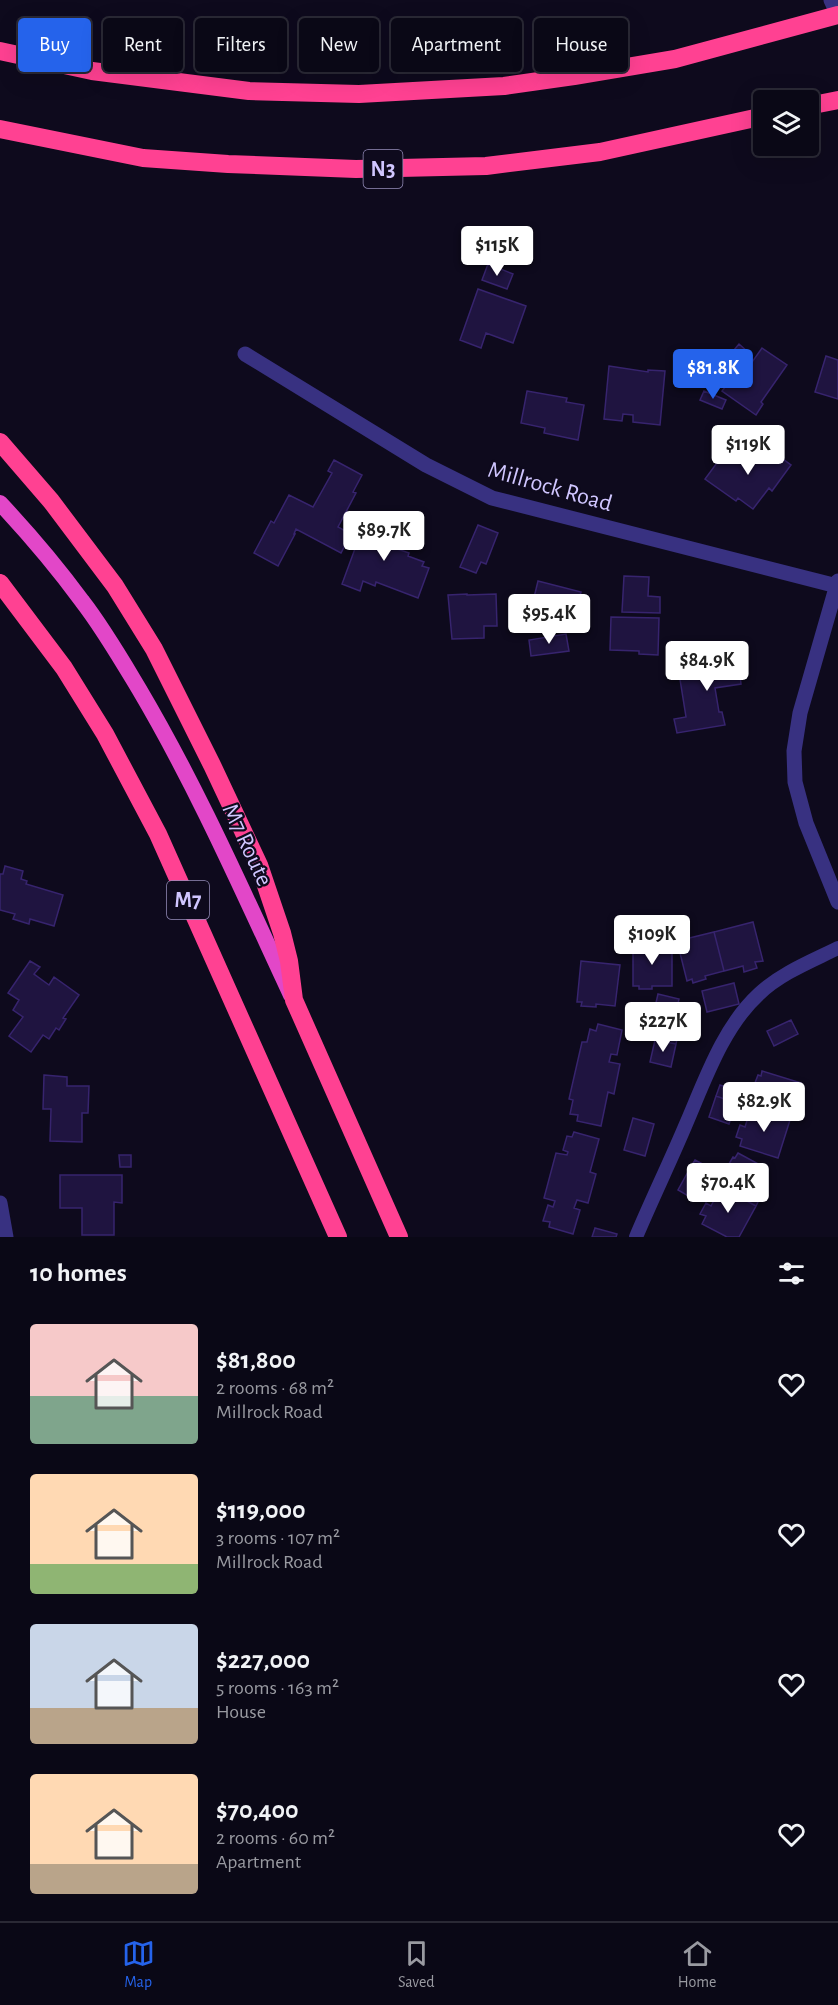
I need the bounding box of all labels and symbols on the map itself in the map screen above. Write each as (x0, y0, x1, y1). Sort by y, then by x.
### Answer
road number: N3 (364, 150, 403, 188)
pin: $115K (455, 226, 539, 277)
pin: $81.8K (664, 349, 762, 400)
pin: $119K (706, 425, 790, 476)
street label: Millrock Road (485, 458, 615, 516)
pin: $89.7K (335, 511, 433, 562)
pin: $95.4K (500, 594, 598, 645)
pin: $84.9K (658, 641, 756, 692)
street label: M7 Route (218, 800, 276, 890)
road number: M7 (167, 881, 209, 919)
pin: $109K (610, 915, 694, 966)
pin: $227K (621, 1002, 705, 1053)
pin: $82.9K (715, 1082, 813, 1133)
pin: $70.4K (679, 1163, 777, 1214)

